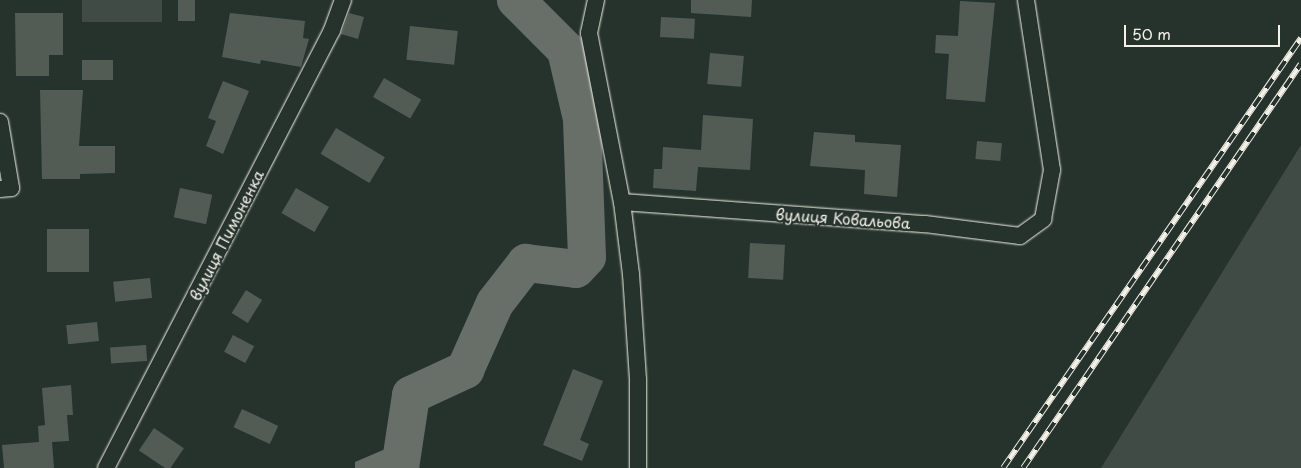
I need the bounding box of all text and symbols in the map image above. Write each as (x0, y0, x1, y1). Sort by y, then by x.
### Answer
scale bar (1126, 15, 1282, 47)
text: 50 m (1132, 22, 1171, 45)
street label: вулиця Пимоненка (185, 167, 267, 303)
street label: вулиця Ковальова (775, 204, 911, 232)

